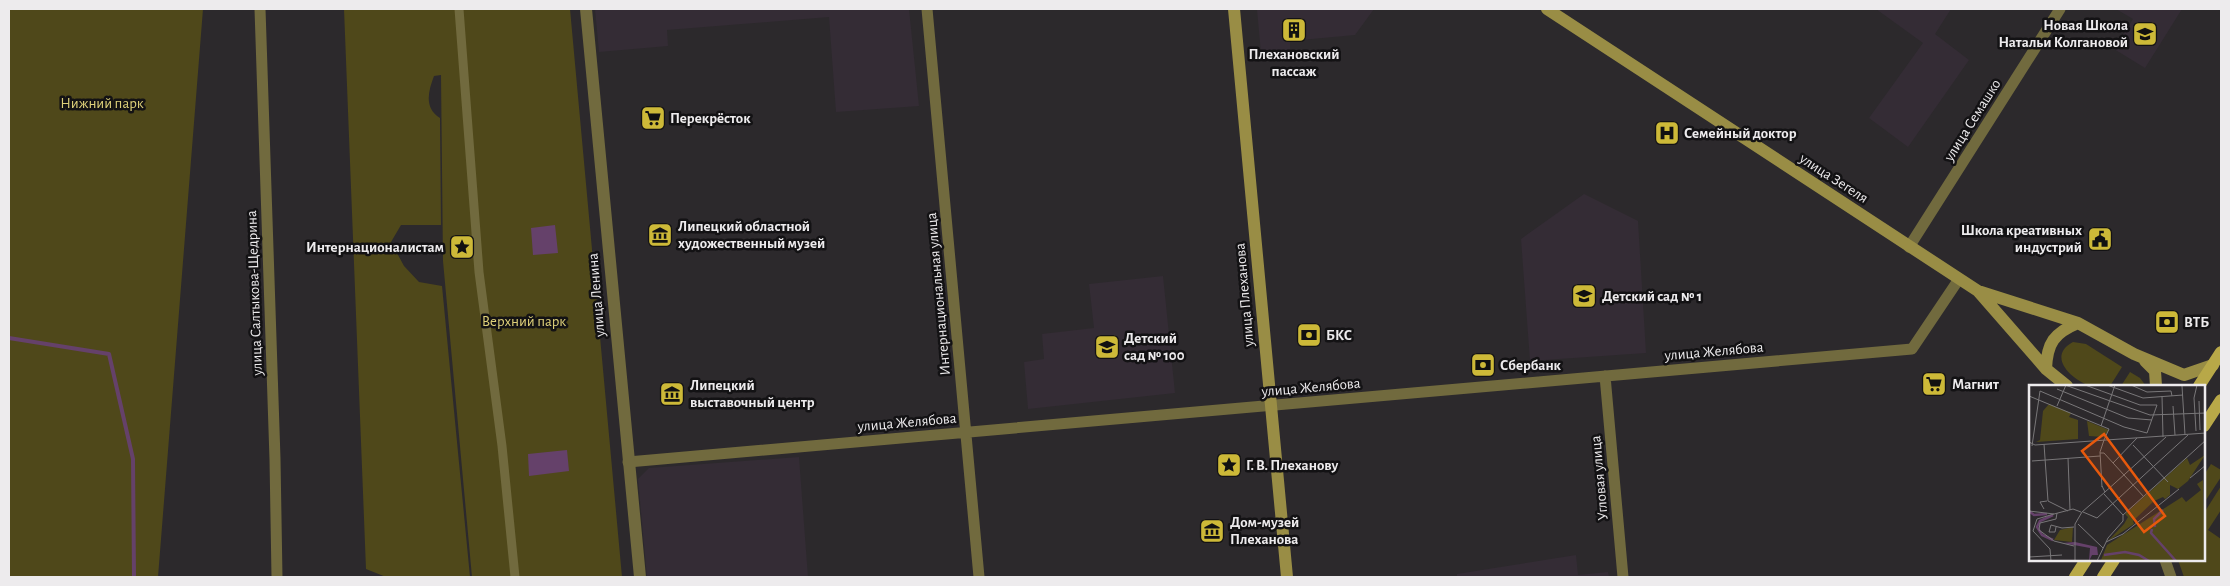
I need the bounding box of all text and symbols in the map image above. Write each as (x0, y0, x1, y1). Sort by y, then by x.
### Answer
building icon: Плехановский пассаж (1281, 17, 1307, 43)
place label: Новая Школа Натальи Колгановой (1998, 18, 2128, 50)
school or university icon: Новая Школа Натальи Колгановой (2132, 21, 2158, 47)
place label: Плехановский пассаж (1248, 47, 1340, 79)
street label: улица Семашко (1941, 77, 2004, 165)
park label: Нижний парк (60, 96, 144, 111)
supermarket icon: Перекрёсток (640, 105, 666, 131)
place label: Перекрёсток (670, 111, 751, 126)
hospital icon: Семейный доктор (1654, 120, 1680, 146)
place label: Семейный доктор (1684, 126, 1797, 141)
street label: улица Зегеля (1796, 150, 1871, 206)
street label: улица Салтыкова-Щедрина (244, 210, 265, 377)
street label: Интернациональная улица (924, 212, 953, 376)
place label: Липецкий областной художественный музей (678, 219, 825, 251)
museum icon: Липецкий областной художественный музей (647, 222, 673, 248)
place label: Школа креативных индустрий (1961, 223, 2082, 255)
public building icon: Школа креативных индустрий (2087, 226, 2113, 252)
place icon: Интернационалистам (449, 234, 475, 260)
place label: Интернационалистам (306, 240, 444, 255)
street label: улица Плеханова (1232, 242, 1257, 348)
street label: улица Ленина (585, 252, 608, 339)
school or university icon: Детский сад № 1 (1571, 283, 1597, 309)
place label: Детский сад № 1 (1602, 289, 1702, 304)
bank icon: ВТБ (2154, 309, 2180, 335)
park label: Верхний парк (482, 314, 566, 329)
place label: ВТБ (2184, 315, 2209, 330)
bank icon: БКС (1296, 322, 1322, 348)
place label: БКС (1326, 328, 1352, 343)
place label: Детский сад № 100 (1124, 331, 1185, 363)
school or university icon: Детский сад № 100 (1094, 334, 1120, 360)
street label: улица Желябова (1663, 340, 1764, 363)
bank icon: Сбербанк (1470, 352, 1496, 378)
place label: Сбербанк (1500, 358, 1562, 373)
supermarket icon: Магнит (1921, 371, 1947, 397)
street label: улица Желябова (1260, 376, 1361, 399)
place label: Магнит (1952, 377, 1999, 392)
place label: Липецкий выставочный центр (690, 378, 815, 410)
museum icon: Липецкий выставочный центр (659, 381, 685, 407)
inset map (2029, 385, 2205, 561)
street label: улица Желябова (856, 411, 957, 434)
street label: Угловая улица (1588, 435, 1611, 521)
place icon: Г. В. Плеханову (1216, 452, 1242, 478)
place label: Г. В. Плеханову (1246, 458, 1339, 473)
place label: Дом-музей Плеханова (1230, 515, 1299, 547)
museum icon: Дом-музей Плеханова (1199, 518, 1225, 544)

